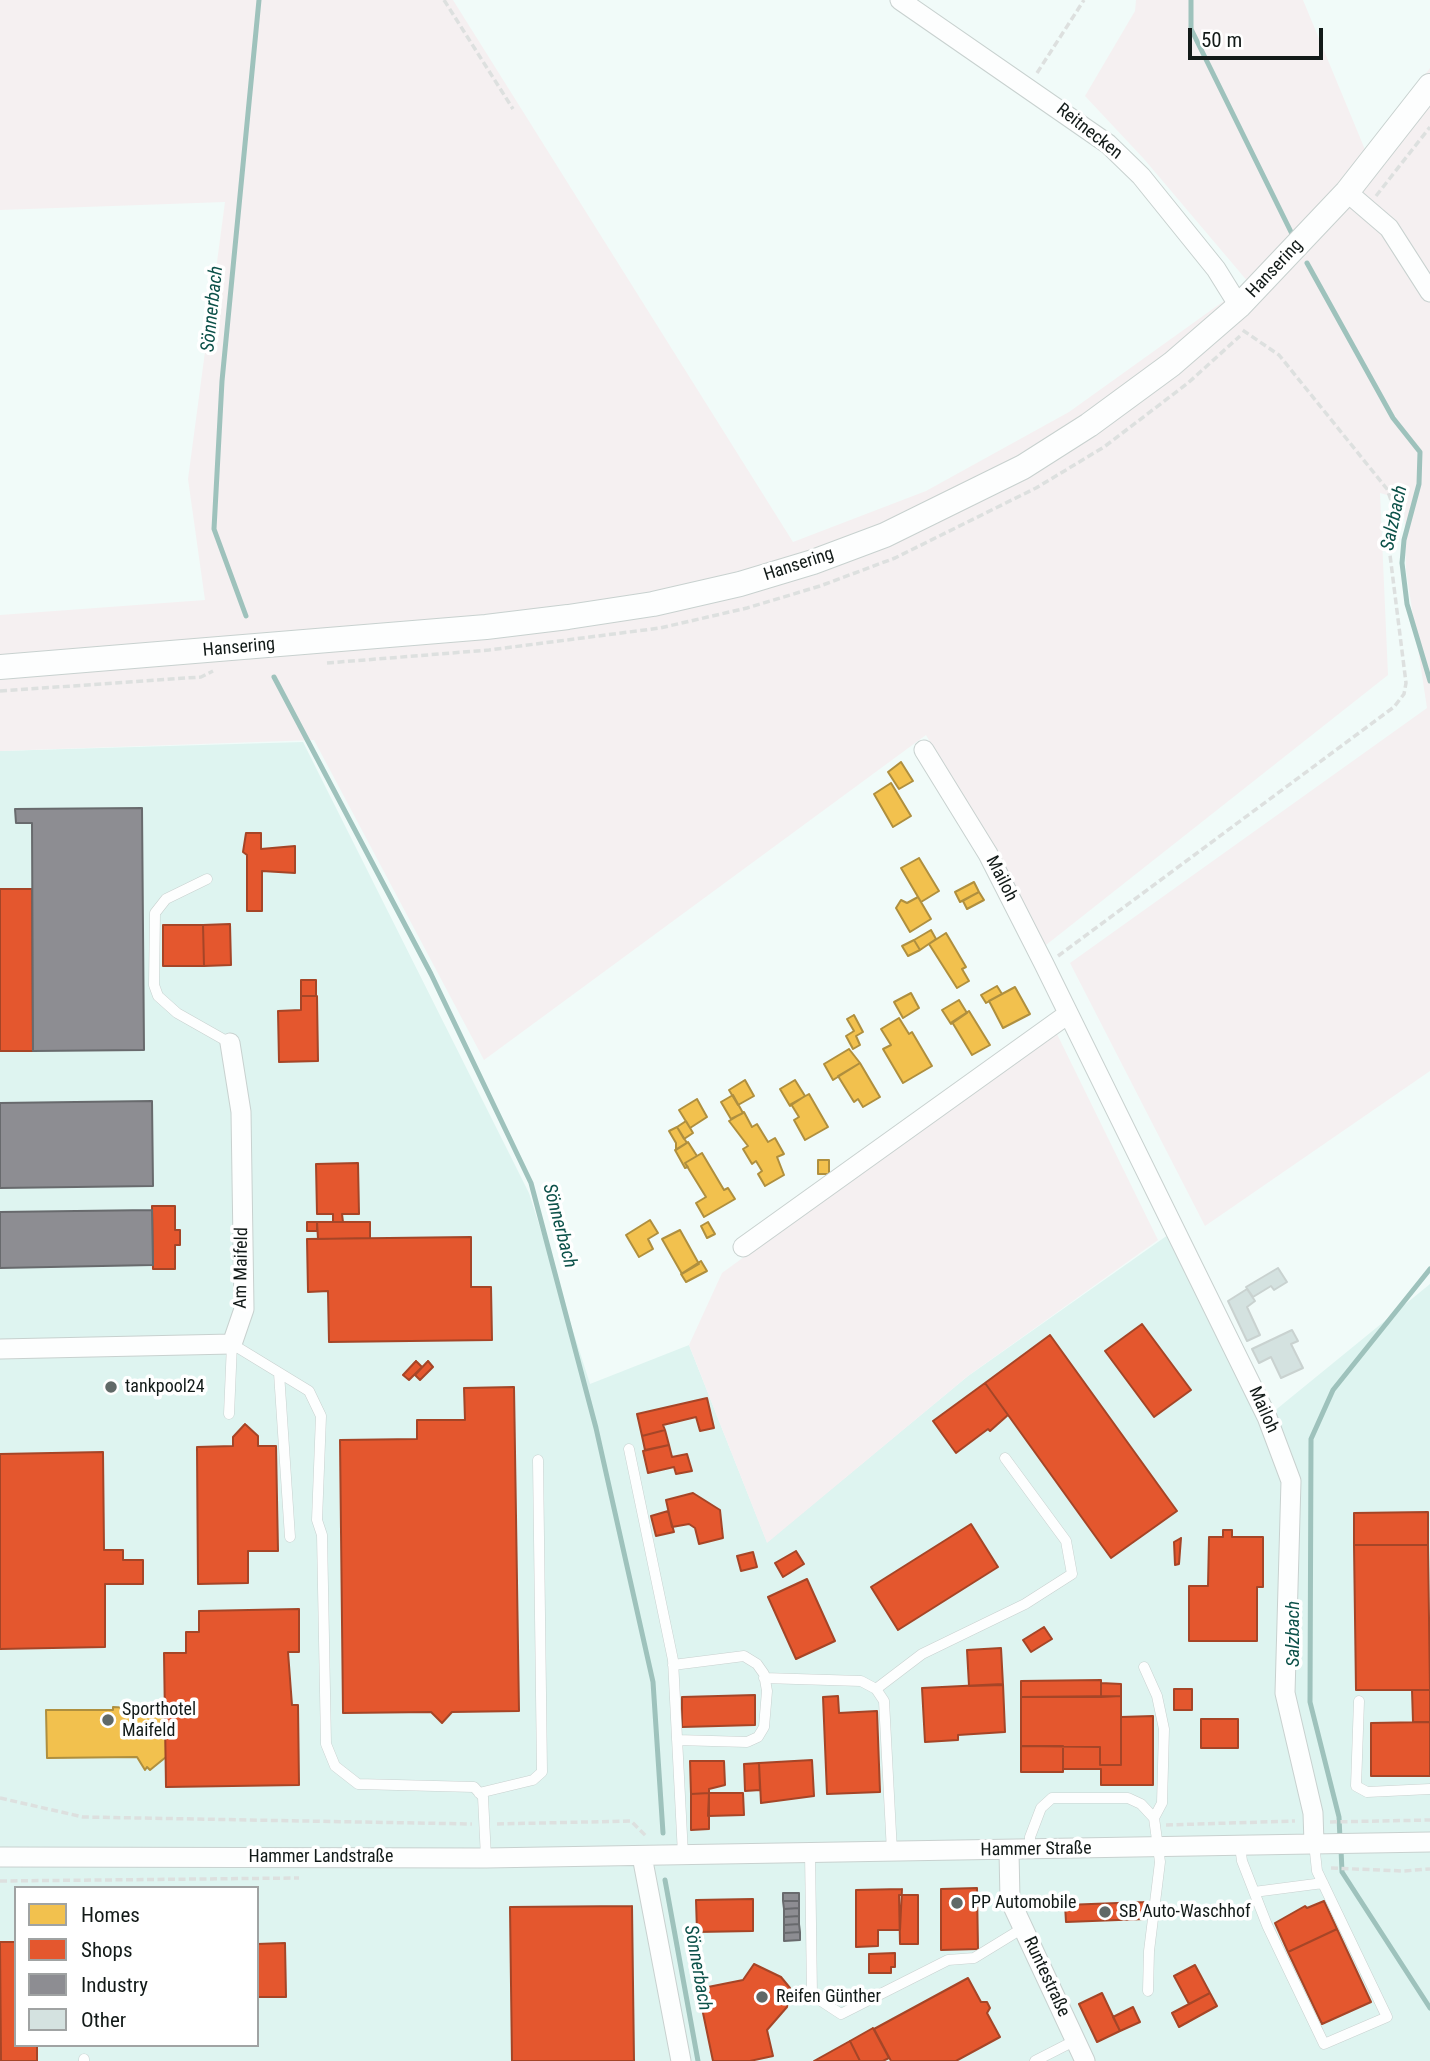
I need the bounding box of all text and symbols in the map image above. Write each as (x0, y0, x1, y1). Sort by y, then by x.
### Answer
scale bar (1192, 14, 1327, 58)
text: 50 m (1201, 28, 1242, 52)
street label: Reitnecken (1052, 99, 1126, 165)
street label: Hansering (1242, 235, 1308, 303)
water label: Sönnerbach (197, 265, 229, 353)
water label: Salzbach (1377, 483, 1413, 553)
street label: Hansering (761, 544, 837, 586)
street label: Hansering (202, 634, 276, 662)
street label: Mailoh (980, 853, 1022, 905)
water label: Sönnerbach (537, 1181, 581, 1271)
street label: Am Maifeld (230, 1227, 254, 1309)
place label: tankpool24 (125, 1376, 205, 1398)
marker: tankpool24 (103, 1379, 119, 1395)
street label: Mailoh (1243, 1384, 1283, 1436)
water label: Salzbach (1283, 1601, 1305, 1667)
place label: Sporthotel Maifeld (122, 1699, 196, 1742)
marker: Sporthotel Maifeld (100, 1712, 116, 1728)
street label: Hammer Straße (980, 1838, 1092, 1862)
street label: Hammer Landstraße (249, 1846, 393, 1868)
legend (14, 1886, 259, 2047)
place label: PP Automobile (971, 1892, 1076, 1914)
marker: PP Automobile (949, 1895, 965, 1911)
place label: SB Auto-Waschhof (1119, 1901, 1251, 1923)
text: Homes (81, 1903, 140, 1927)
marker: SB Auto-Waschhof (1097, 1904, 1113, 1920)
water label: Sönnerbach (678, 1924, 716, 2012)
street label: Runtestraße (1018, 1934, 1074, 2020)
text: Shops (81, 1938, 133, 1962)
text: Industry (81, 1973, 148, 1997)
place label: Reifen Günther (776, 1986, 881, 2008)
marker: Reifen Günther (754, 1989, 770, 2005)
text: Other (81, 2008, 126, 2032)

